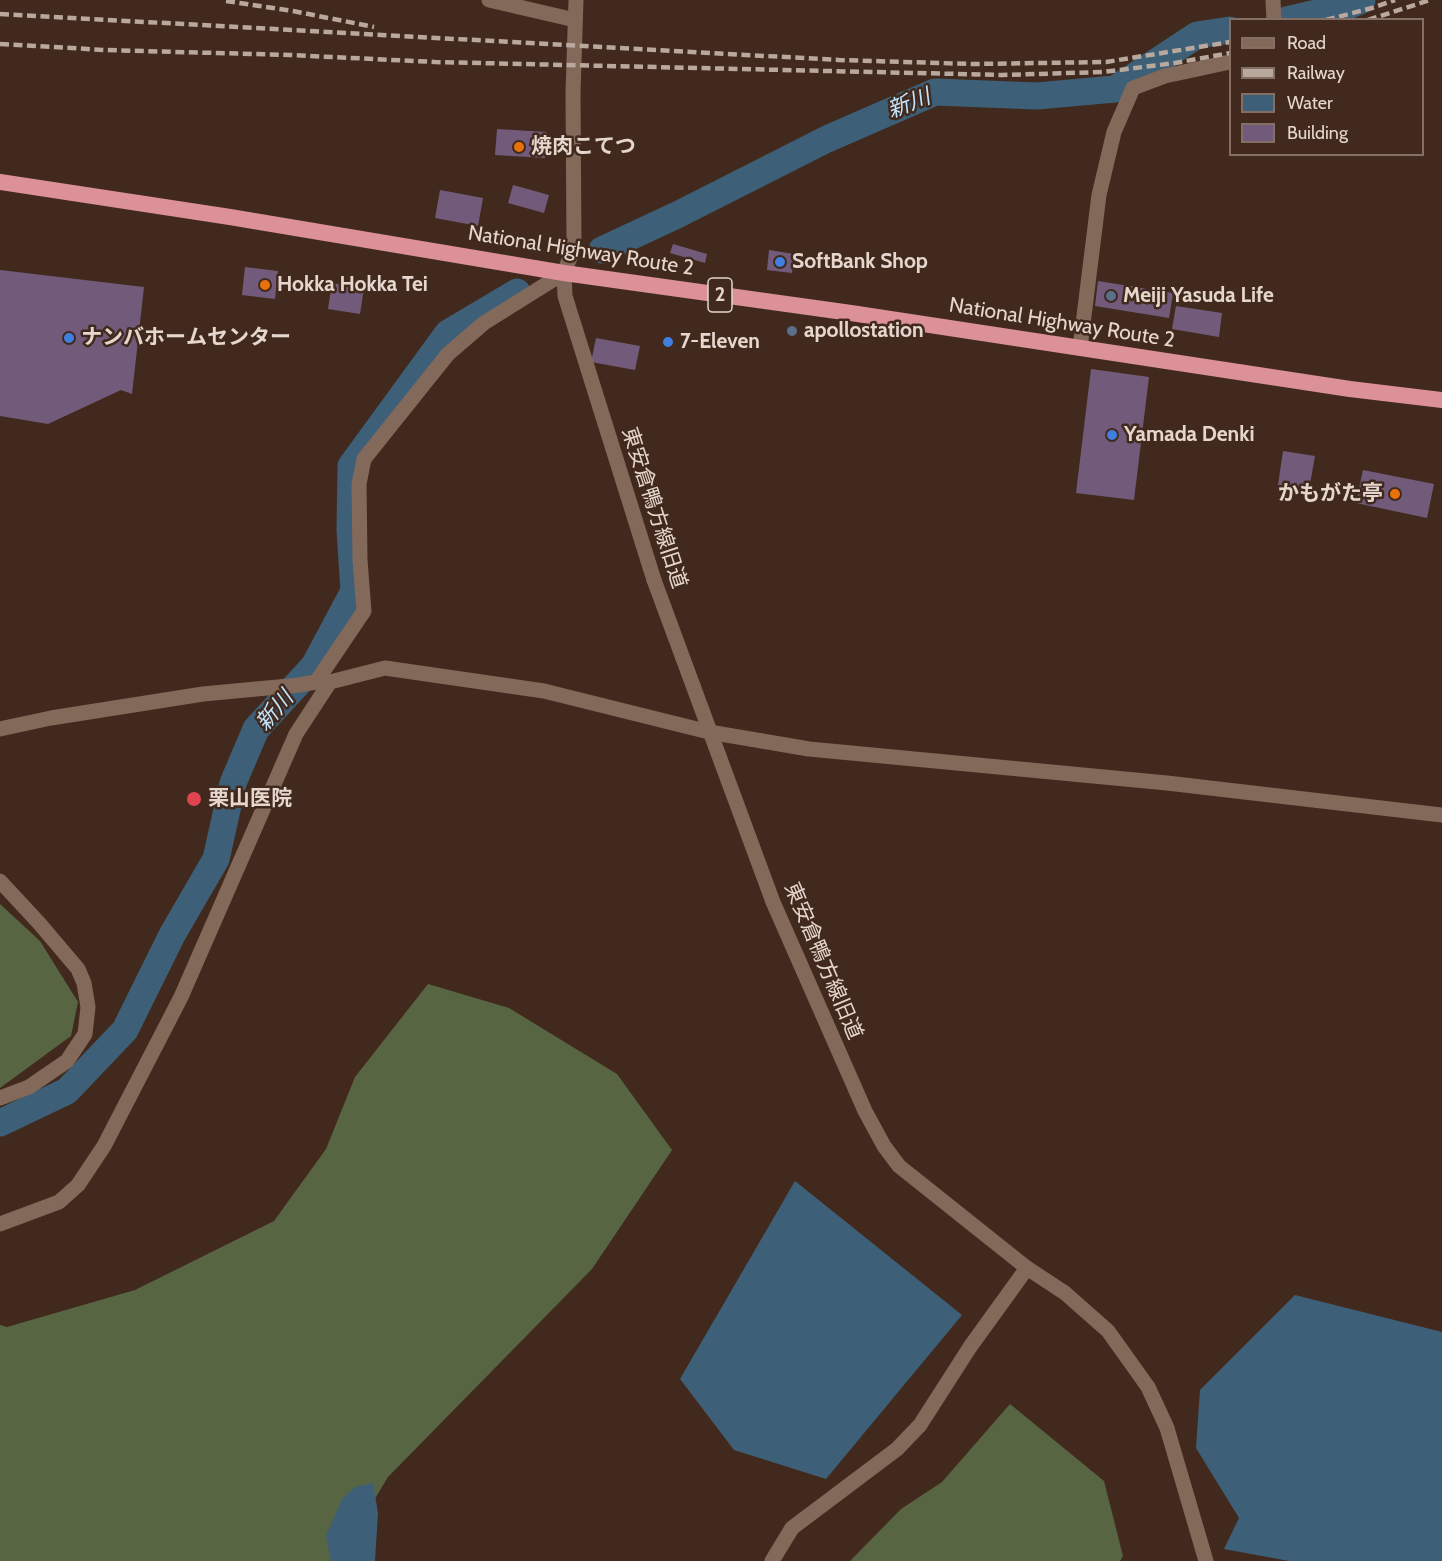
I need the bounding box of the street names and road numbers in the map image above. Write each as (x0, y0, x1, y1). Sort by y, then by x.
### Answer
street label: National Highway Route 2 (466, 221, 696, 281)
road number: 2 (708, 278, 732, 312)
street label: National Highway Route 2 (947, 293, 1177, 353)
street label: 東安倉鴨方線旧道 (616, 424, 692, 592)
street label: 東安倉鴨方線旧道 (779, 879, 867, 1043)

